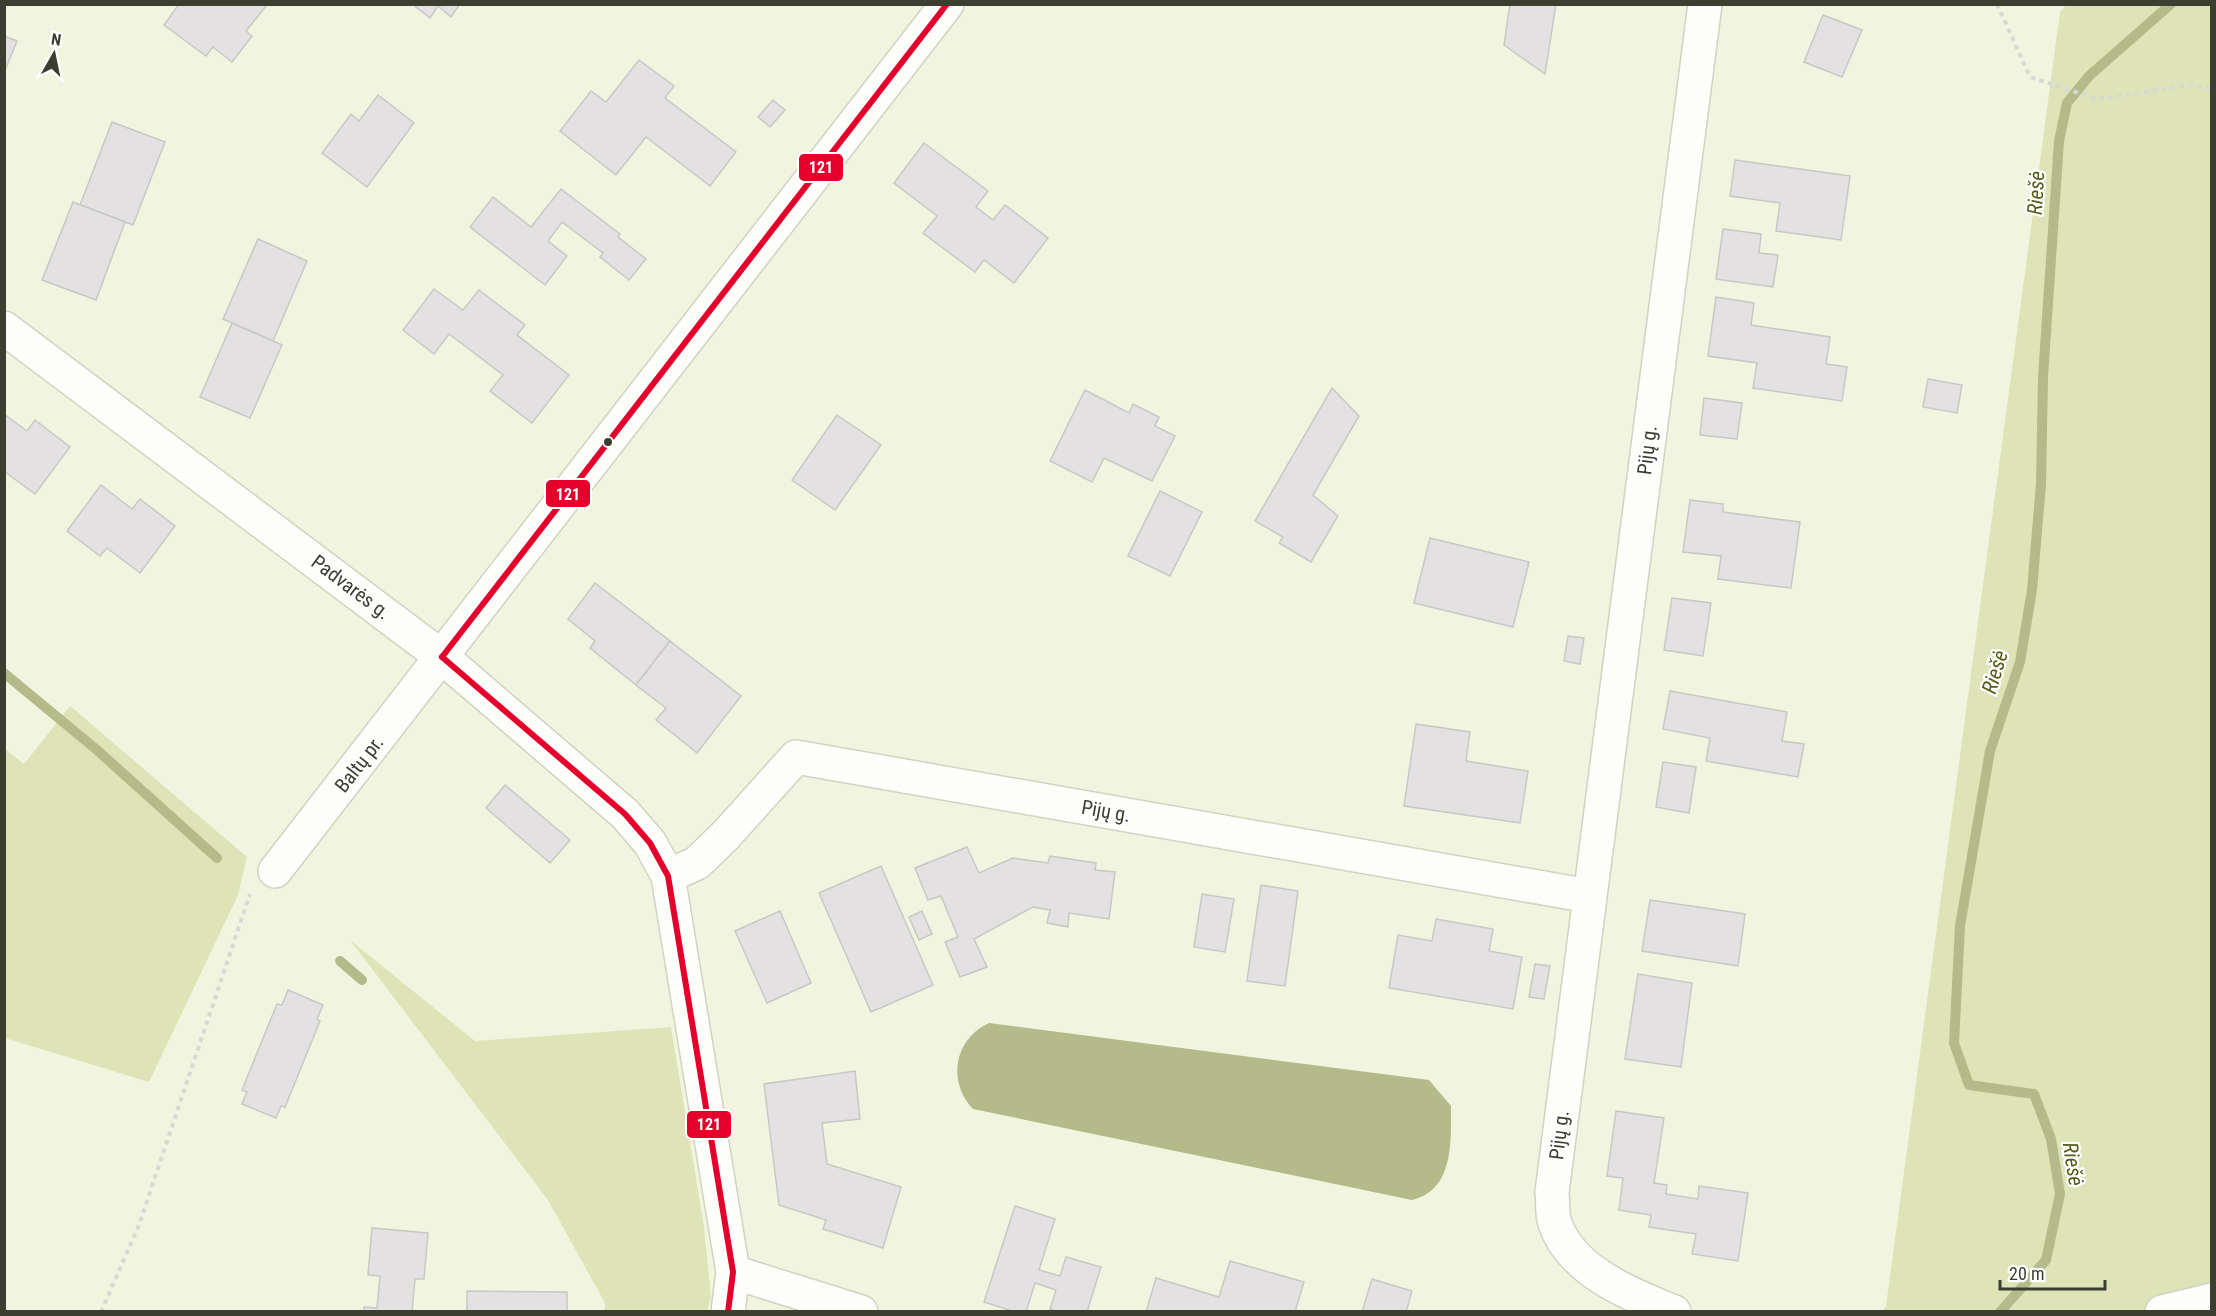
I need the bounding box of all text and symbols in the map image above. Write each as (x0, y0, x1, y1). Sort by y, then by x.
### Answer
north arrow (24, 24, 84, 84)
text: N (50, 30, 63, 50)
line badge: 121 (798, 153, 844, 182)
text: 121 (809, 158, 833, 177)
water label: Riešė (2023, 170, 2049, 216)
street label: Pijų g. (1632, 424, 1662, 476)
unlabelled marker (602, 436, 614, 448)
line badge: 121 (545, 479, 591, 508)
text: 121 (556, 485, 580, 504)
street label: Padvarės g. (307, 550, 395, 624)
water label: Riešė (1977, 648, 2013, 696)
street label: Baltų pr. (329, 731, 389, 797)
street label: Pijų g. (1080, 795, 1132, 827)
street label: Pijų g. (1544, 1109, 1574, 1161)
line badge: 121 (686, 1110, 732, 1139)
text: 121 (697, 1115, 721, 1134)
water label: Riešė (2058, 1140, 2088, 1188)
scale bar (2000, 1253, 2105, 1291)
text: 20 m (2009, 1263, 2044, 1284)

